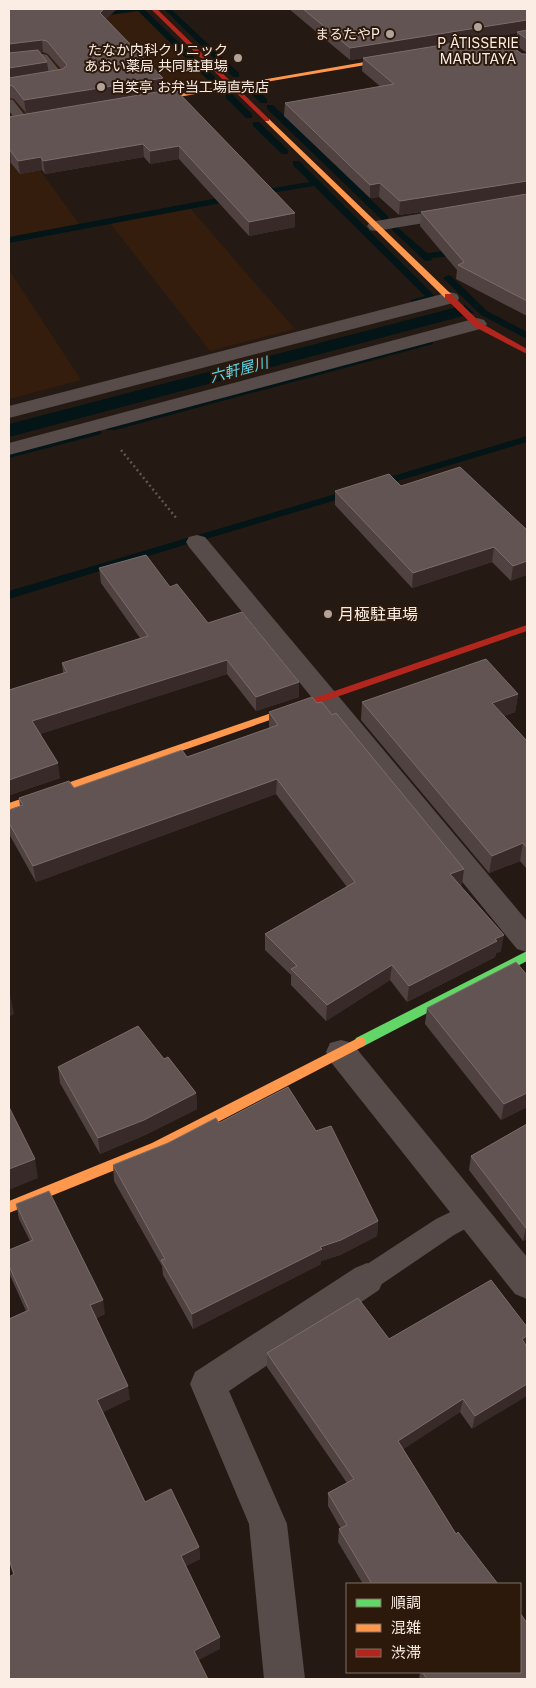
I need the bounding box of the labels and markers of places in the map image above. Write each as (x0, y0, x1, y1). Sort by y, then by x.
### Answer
marker: P ÂTISSERIE MARUTAYA (472, 21, 484, 33)
place label: まるたやP (315, 25, 380, 42)
marker: まるたやP (384, 28, 396, 40)
place label: P ÂTISSERIE MARUTAYA (437, 34, 519, 67)
place label: たなか内科クリニック あおい薬局 共同駐車場 (84, 41, 228, 74)
marker: たなか内科クリニック あおい薬局 共同駐車場 (232, 52, 244, 64)
place label: 自笑亭 お弁当工場直売店 (111, 78, 269, 95)
marker: 自笑亭 お弁当工場直売店 (95, 81, 107, 93)
place label: 月極駐車場 (338, 604, 418, 624)
marker: 月極駐車場 (322, 608, 334, 620)

